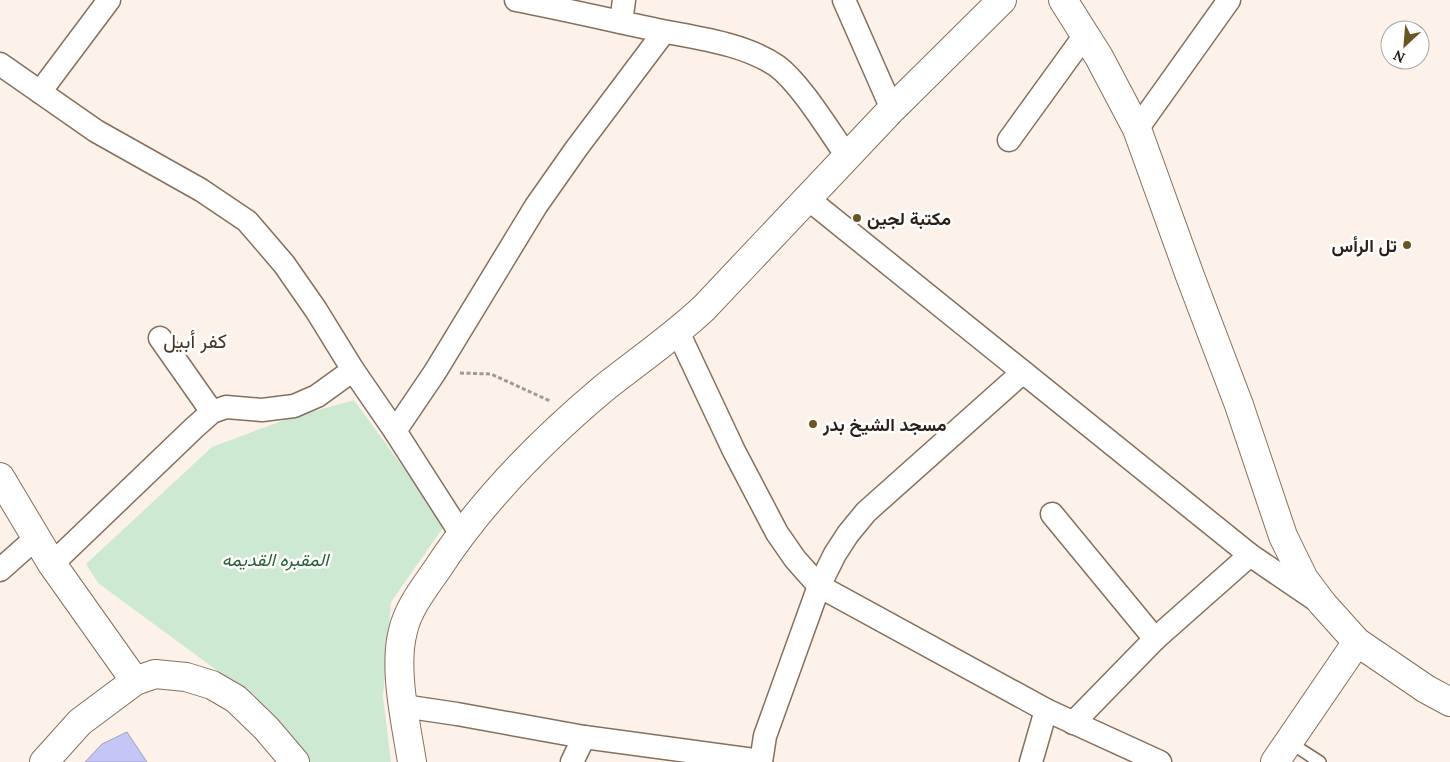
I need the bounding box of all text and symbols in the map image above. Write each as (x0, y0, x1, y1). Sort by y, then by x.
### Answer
north arrow (1380, 20, 1430, 70)
text: N (1390, 46, 1408, 67)
place label: مكتبة لجين (867, 207, 951, 230)
marker: مكتبة لجين (851, 212, 863, 224)
place label: تل الرأس (1332, 234, 1397, 257)
marker: تل الرأس (1401, 239, 1413, 251)
district label: كفر أبيل (163, 328, 227, 354)
place label: مسجد الشيخ بدر (822, 413, 947, 437)
marker: مسجد الشيخ بدر (807, 418, 819, 430)
park label: المقبره القديمه (222, 548, 330, 571)

